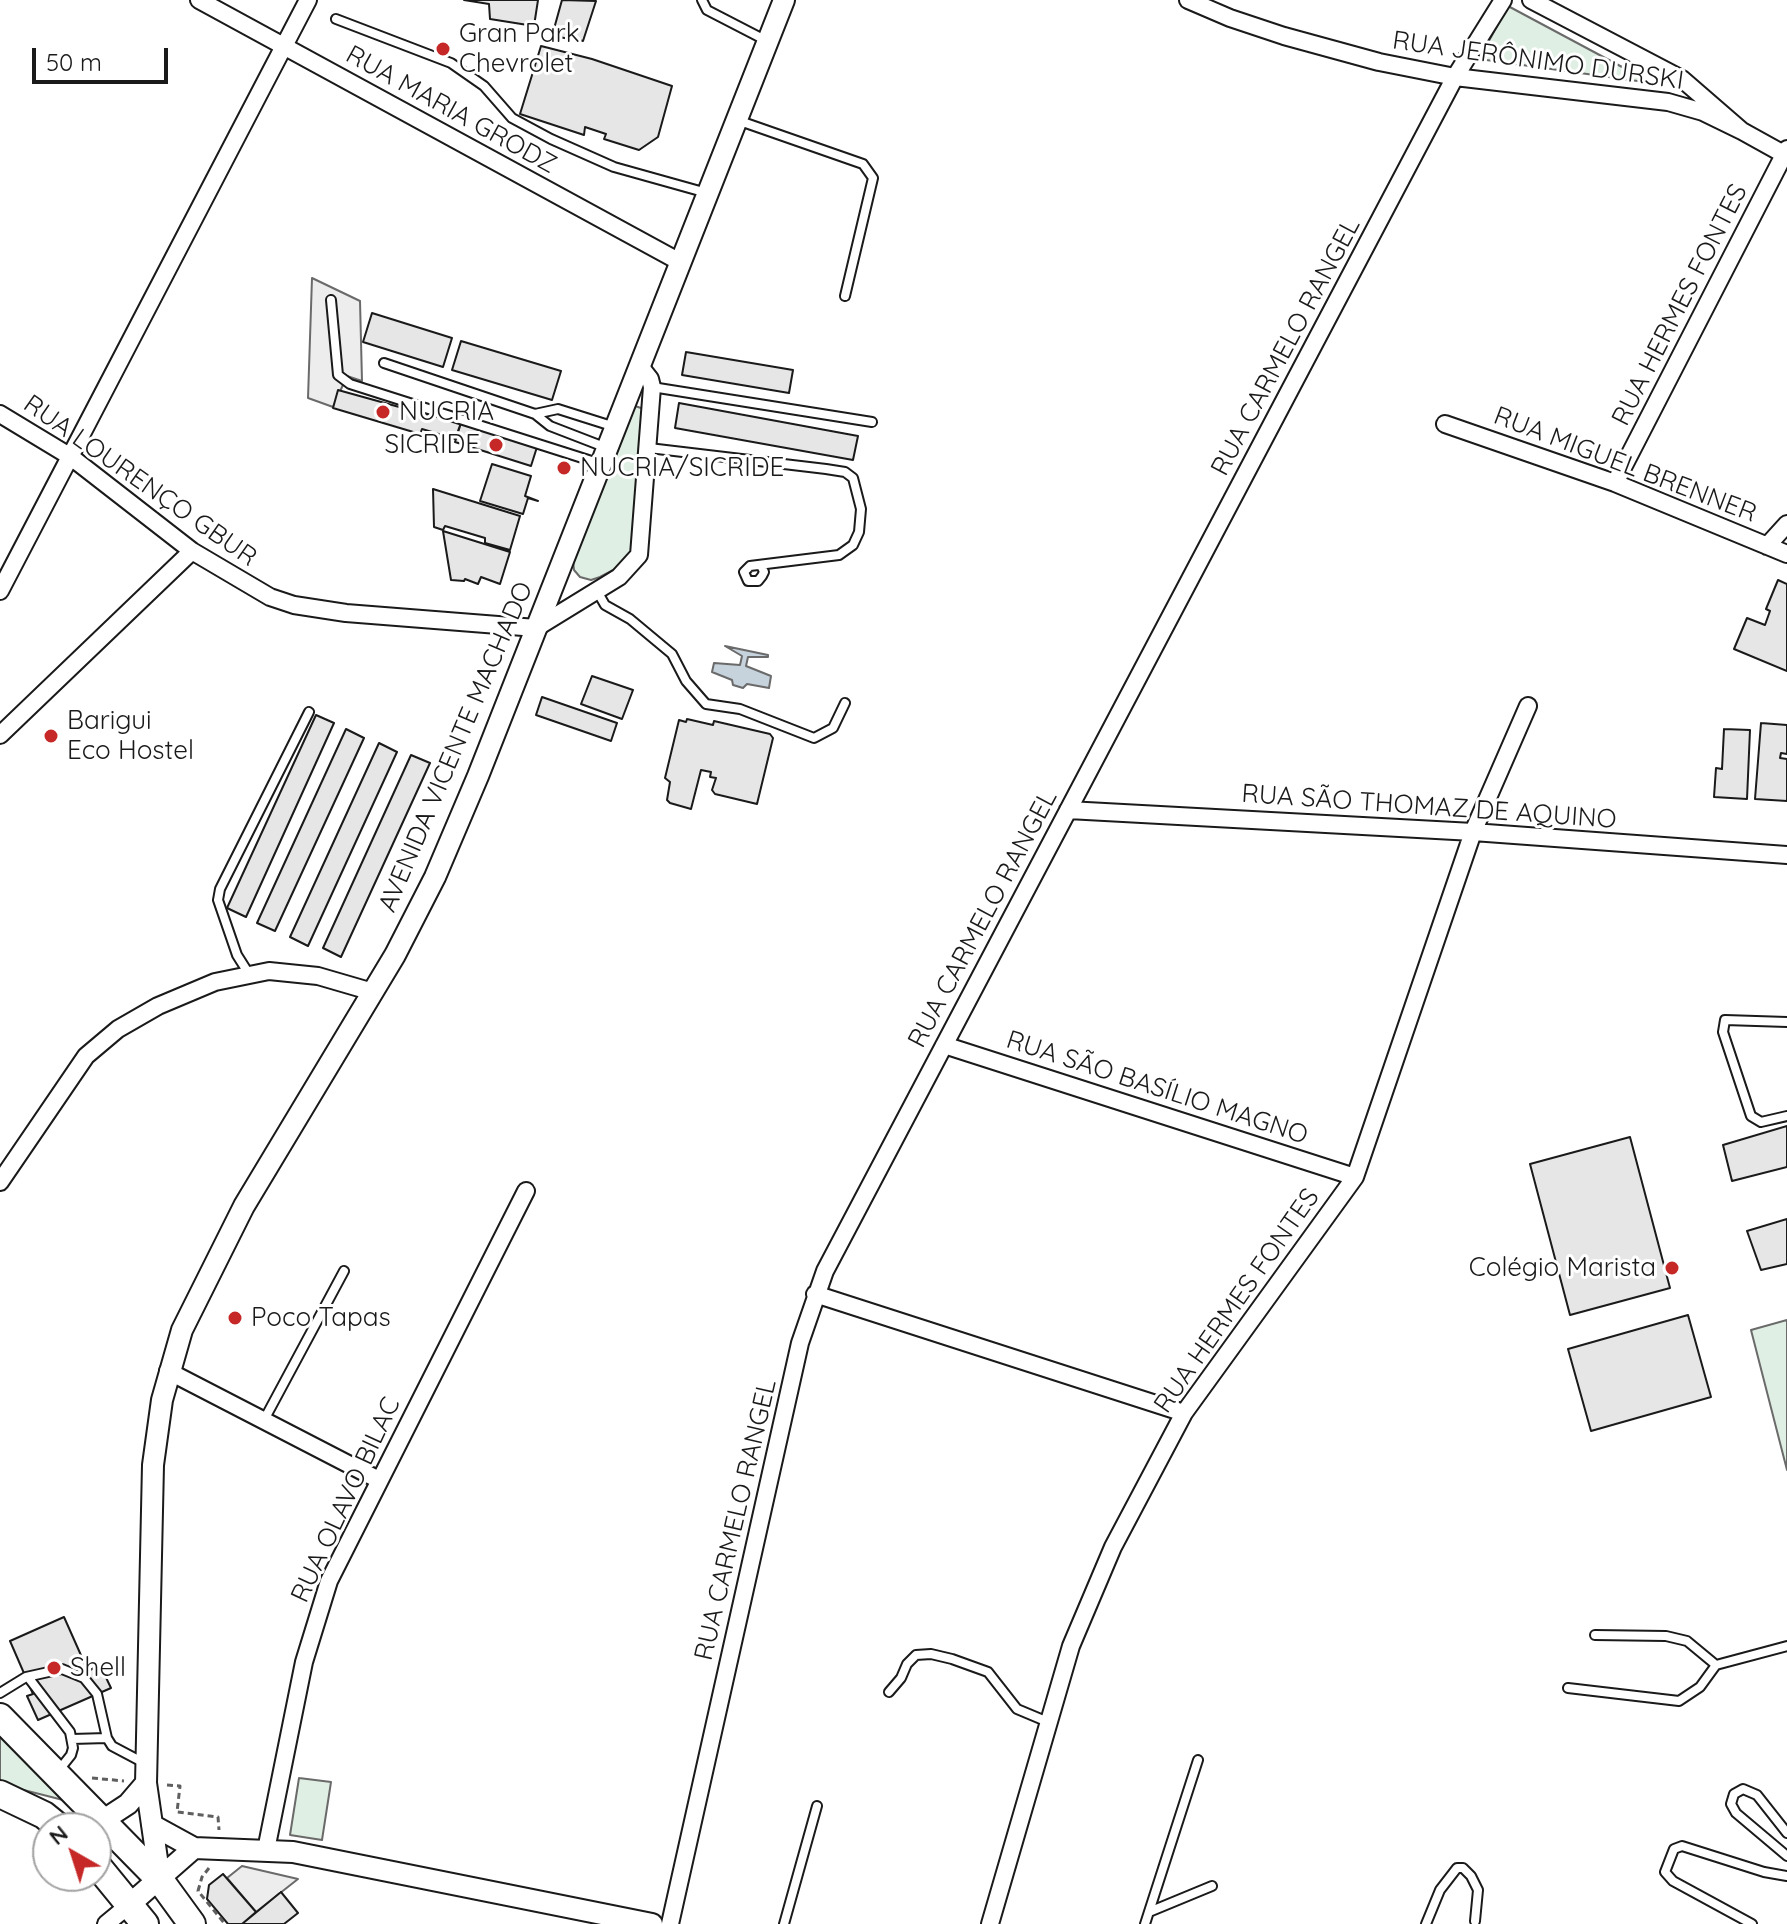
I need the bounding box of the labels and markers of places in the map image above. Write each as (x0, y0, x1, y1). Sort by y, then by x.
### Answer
place label: Gran Park Chevrolet (459, 18, 580, 80)
marker: Gran Park Chevrolet (434, 40, 452, 58)
place label: NUCRIA (399, 396, 494, 428)
marker: NUCRIA (374, 403, 392, 421)
place label: SICRIDE (385, 429, 480, 461)
marker: SICRIDE (487, 436, 505, 454)
place label: NUCRIA/SICRIDE (580, 452, 784, 484)
marker: NUCRIA/SICRIDE (555, 459, 573, 477)
place label: Barigui Eco Hostel (67, 705, 194, 766)
marker: Barigui Eco Hostel (42, 727, 60, 745)
place label: Colégio Marista (1469, 1252, 1656, 1284)
marker: Colégio Marista (1663, 1259, 1681, 1277)
place label: Poco Tapas (251, 1302, 391, 1334)
marker: Poco Tapas (226, 1309, 244, 1327)
place label: Shell (70, 1652, 126, 1684)
marker: Shell (45, 1659, 63, 1677)

